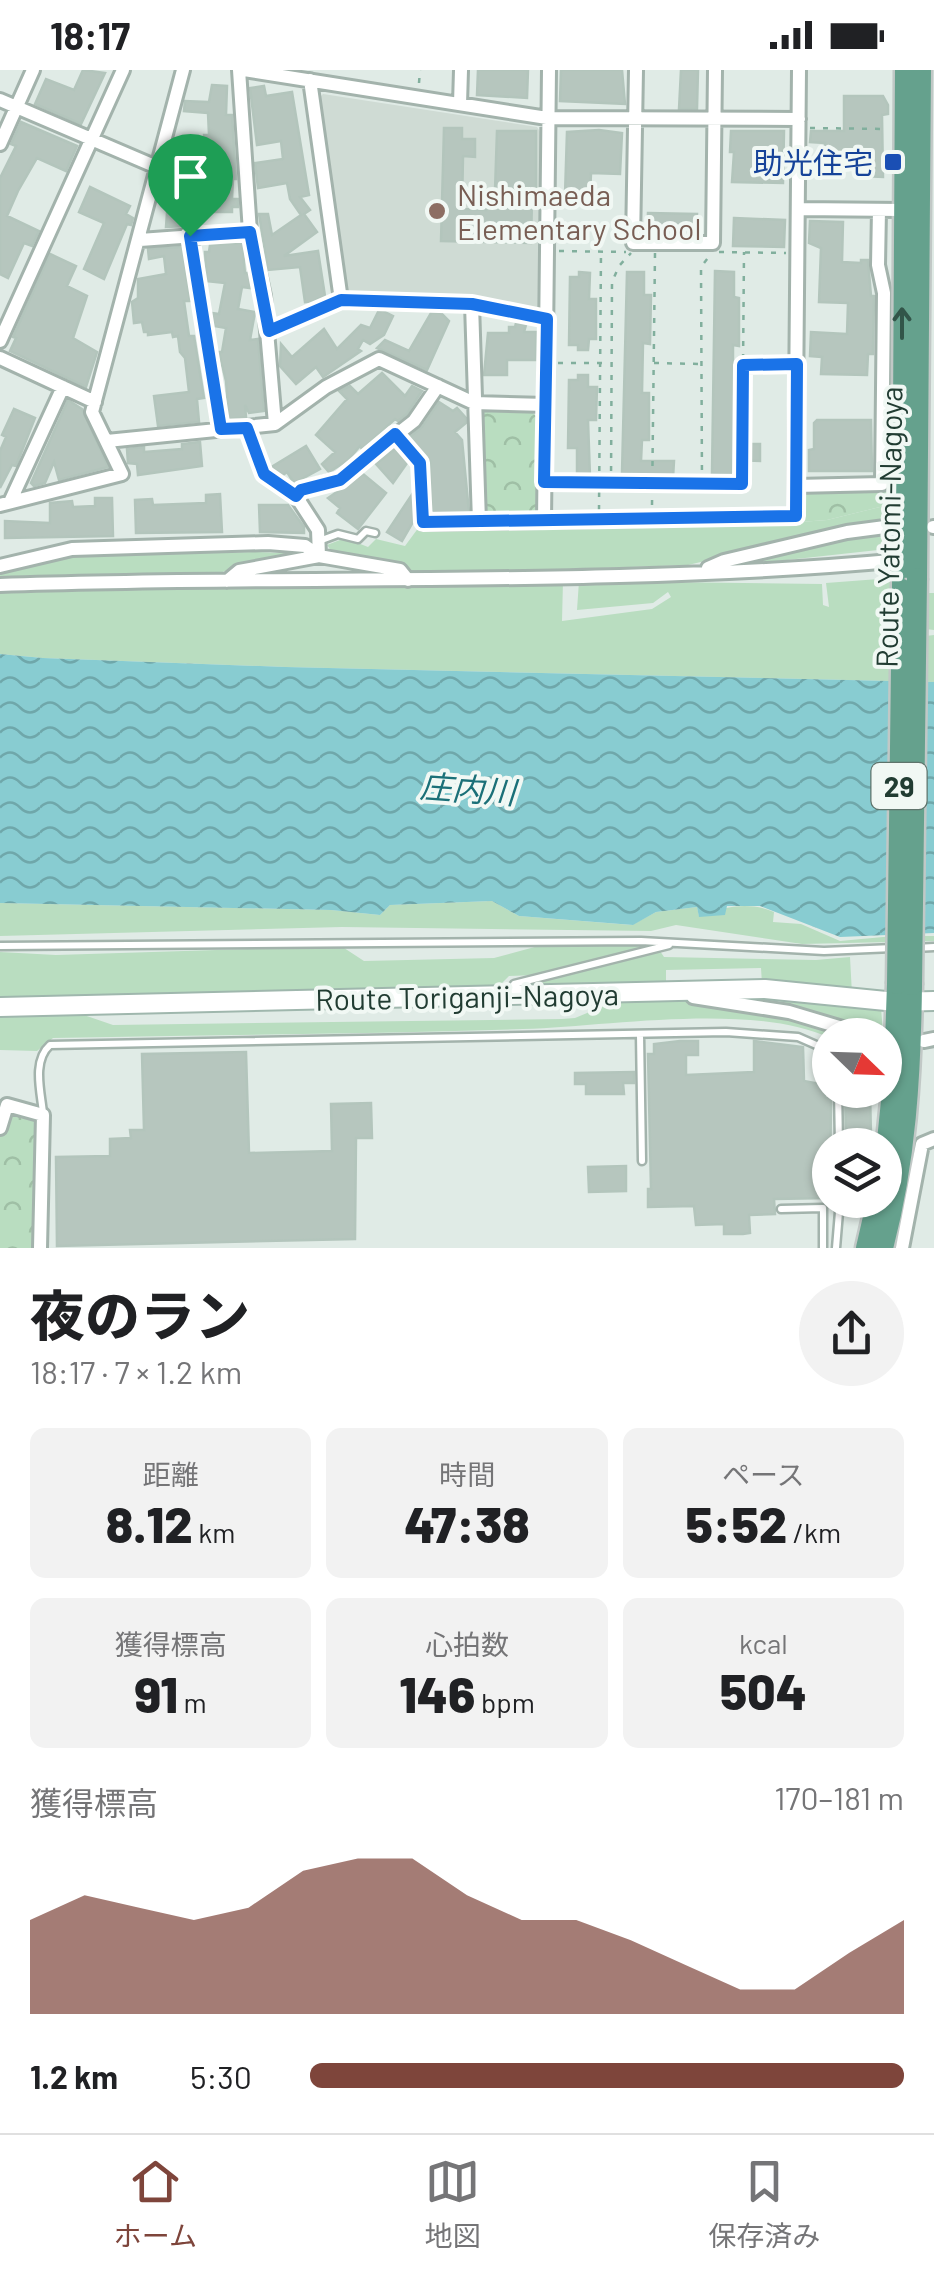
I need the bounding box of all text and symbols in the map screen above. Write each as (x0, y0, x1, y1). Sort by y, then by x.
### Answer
text: 18:17 (50, 12, 130, 58)
pin (148, 134, 233, 237)
place label: 助光住宅 (753, 144, 873, 180)
icon: arrive (163, 149, 218, 204)
marker: 助光住宅 (882, 151, 904, 173)
place label: Nishimaeda Elementary School (457, 176, 701, 246)
marker: Nishimaeda Elementary School (426, 200, 448, 222)
one-way arrow (892, 307, 912, 340)
street label: Route Yatomi-Nagoya (868, 386, 908, 668)
road number: 29 (872, 763, 926, 809)
water label: 庄内川 (419, 766, 520, 811)
street label: Route Toriganji-Nagoya (315, 975, 619, 1017)
north arrow (812, 1018, 902, 1108)
map controls (812, 1018, 902, 1218)
button: layers (812, 1128, 902, 1218)
text: 夜のラン (30, 1281, 250, 1347)
button: share (799, 1281, 904, 1386)
text: 18:17 · 7 × 1.2 km (30, 1352, 242, 1390)
text: 距離 (143, 1457, 199, 1491)
text: 時間 (439, 1457, 495, 1491)
text: ペース (722, 1457, 805, 1491)
text: 8.12 (106, 1493, 193, 1553)
text: 47:38 (404, 1493, 530, 1553)
text: 5:52 (685, 1493, 787, 1553)
text: km (193, 1515, 236, 1549)
text: /km (787, 1515, 841, 1549)
text: kcal (739, 1626, 788, 1660)
text: 獲得標高 (115, 1627, 227, 1661)
text: 心拍数 (425, 1627, 509, 1661)
text: 504 (720, 1660, 807, 1720)
text: 91 (135, 1663, 178, 1723)
text: 146 (399, 1663, 475, 1723)
text: m (178, 1685, 207, 1719)
text: bpm (475, 1685, 535, 1719)
text: 170–181 m (774, 1778, 904, 1816)
text: 獲得標高 (30, 1783, 158, 1821)
text: 1.2 km (30, 2057, 118, 2095)
text: 5:30 (190, 2057, 252, 2095)
tab: ホーム (114, 2154, 197, 2254)
tab: 地図 (425, 2154, 481, 2254)
tab: 保存済み (708, 2154, 820, 2254)

